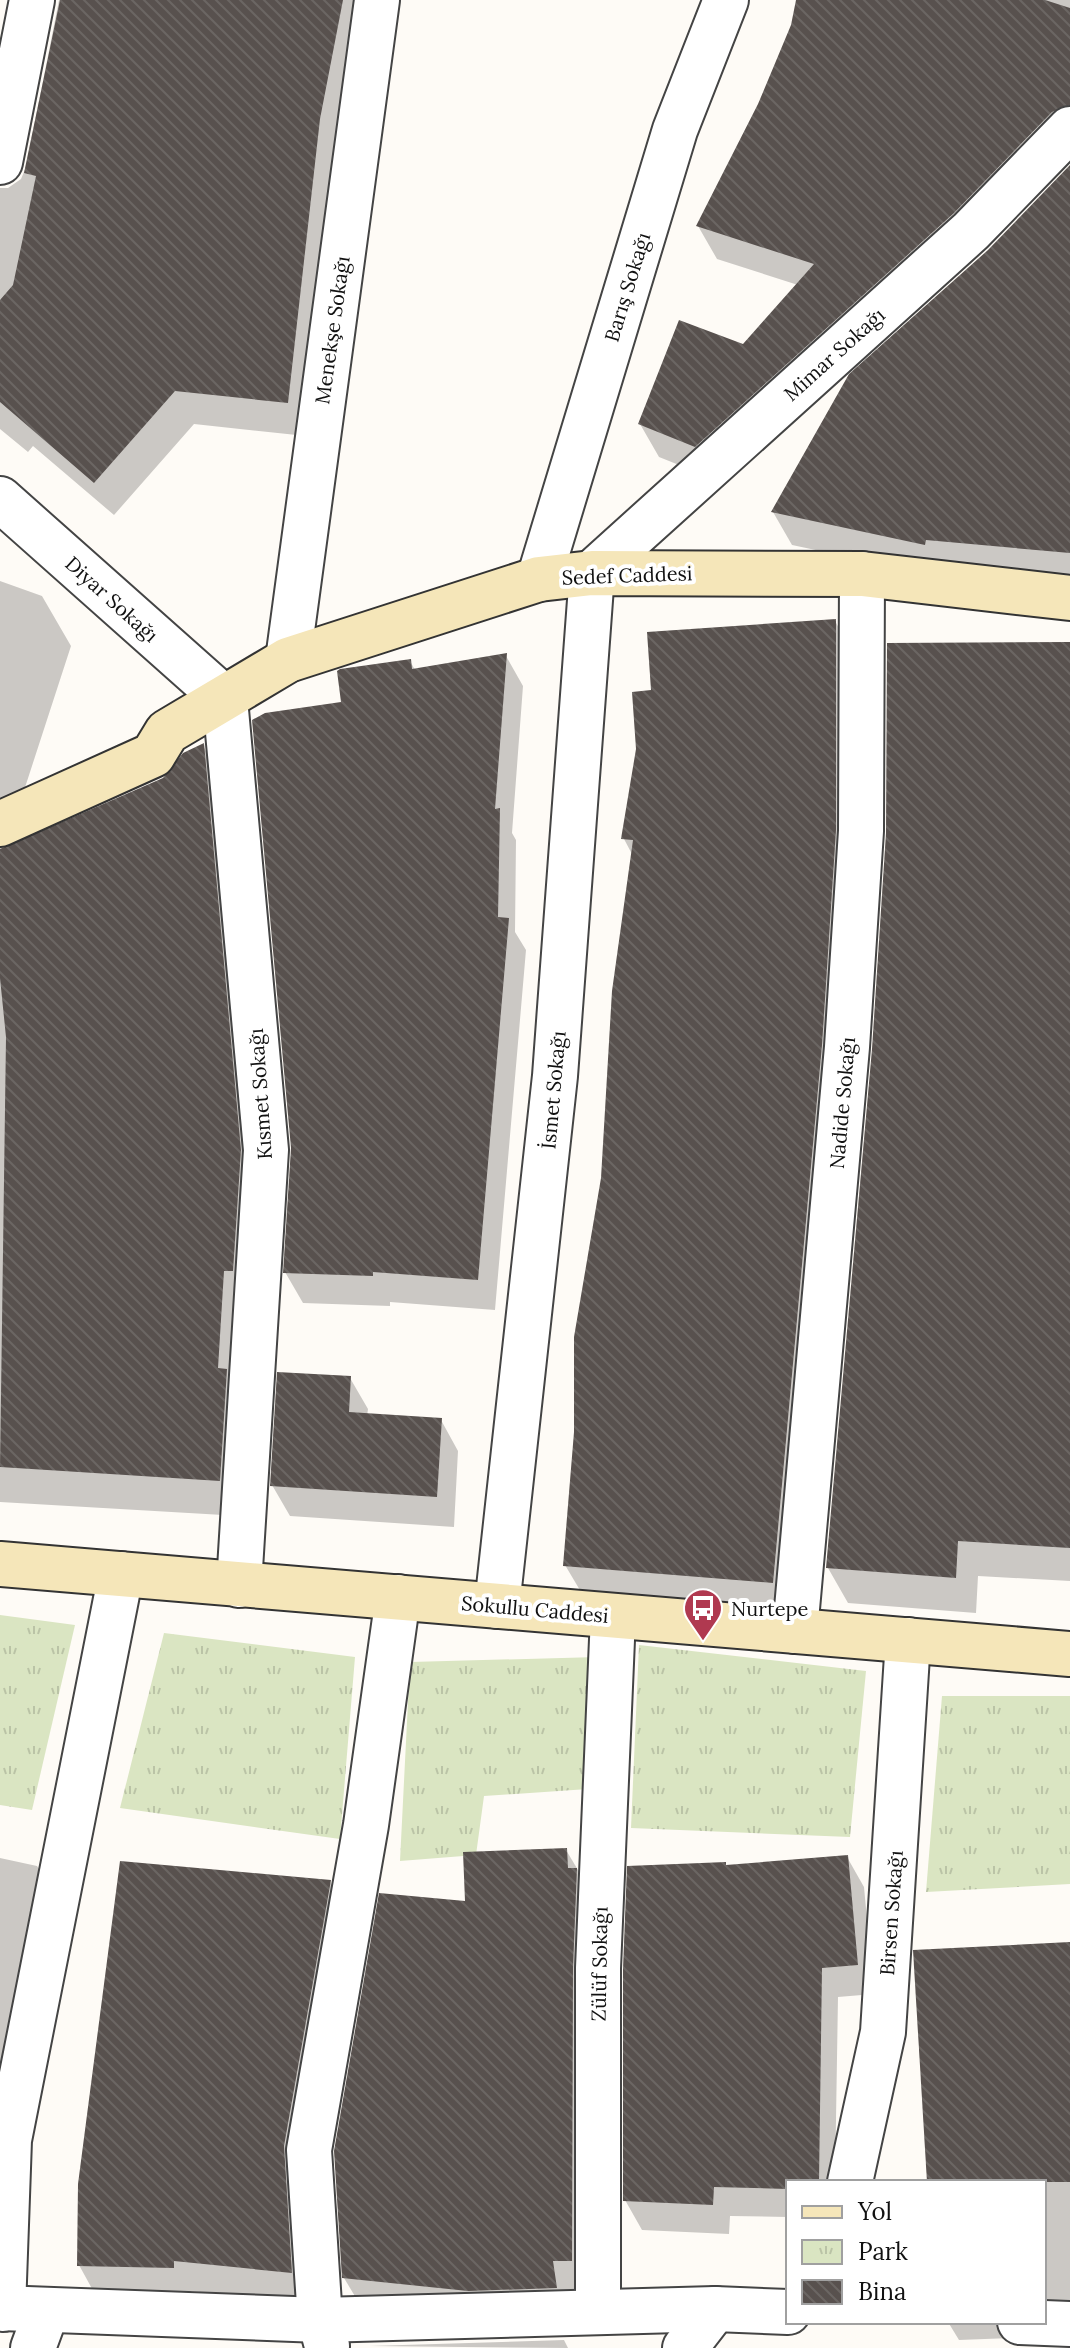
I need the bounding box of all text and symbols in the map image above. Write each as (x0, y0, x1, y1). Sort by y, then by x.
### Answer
street label: Barış Sokağı (599, 229, 655, 345)
street label: Menekşe Sokağı (309, 254, 355, 406)
street label: Mimar Sokağı (778, 302, 890, 406)
street label: Diyar Sokağı (60, 551, 164, 647)
street label: Sedef Caddesi (561, 560, 693, 590)
street label: Kısmet Sokağı (243, 1028, 277, 1160)
street label: İsmet Sokağı (535, 1030, 571, 1150)
street label: Nadide Sokağı (824, 1036, 860, 1170)
bus stop icon: Nurtepe (682, 1587, 724, 1642)
street label: Sokullu Caddesi (460, 1590, 610, 1628)
place label: Nurtepe (731, 1596, 808, 1621)
street label: Birsen Sokağı (874, 1850, 908, 1976)
street label: Zülüf Sokağı (586, 1906, 612, 2022)
legend (786, 2180, 1046, 2324)
text: Yol (857, 2196, 892, 2227)
text: Park (858, 2236, 908, 2267)
text: Bina (858, 2276, 906, 2307)

